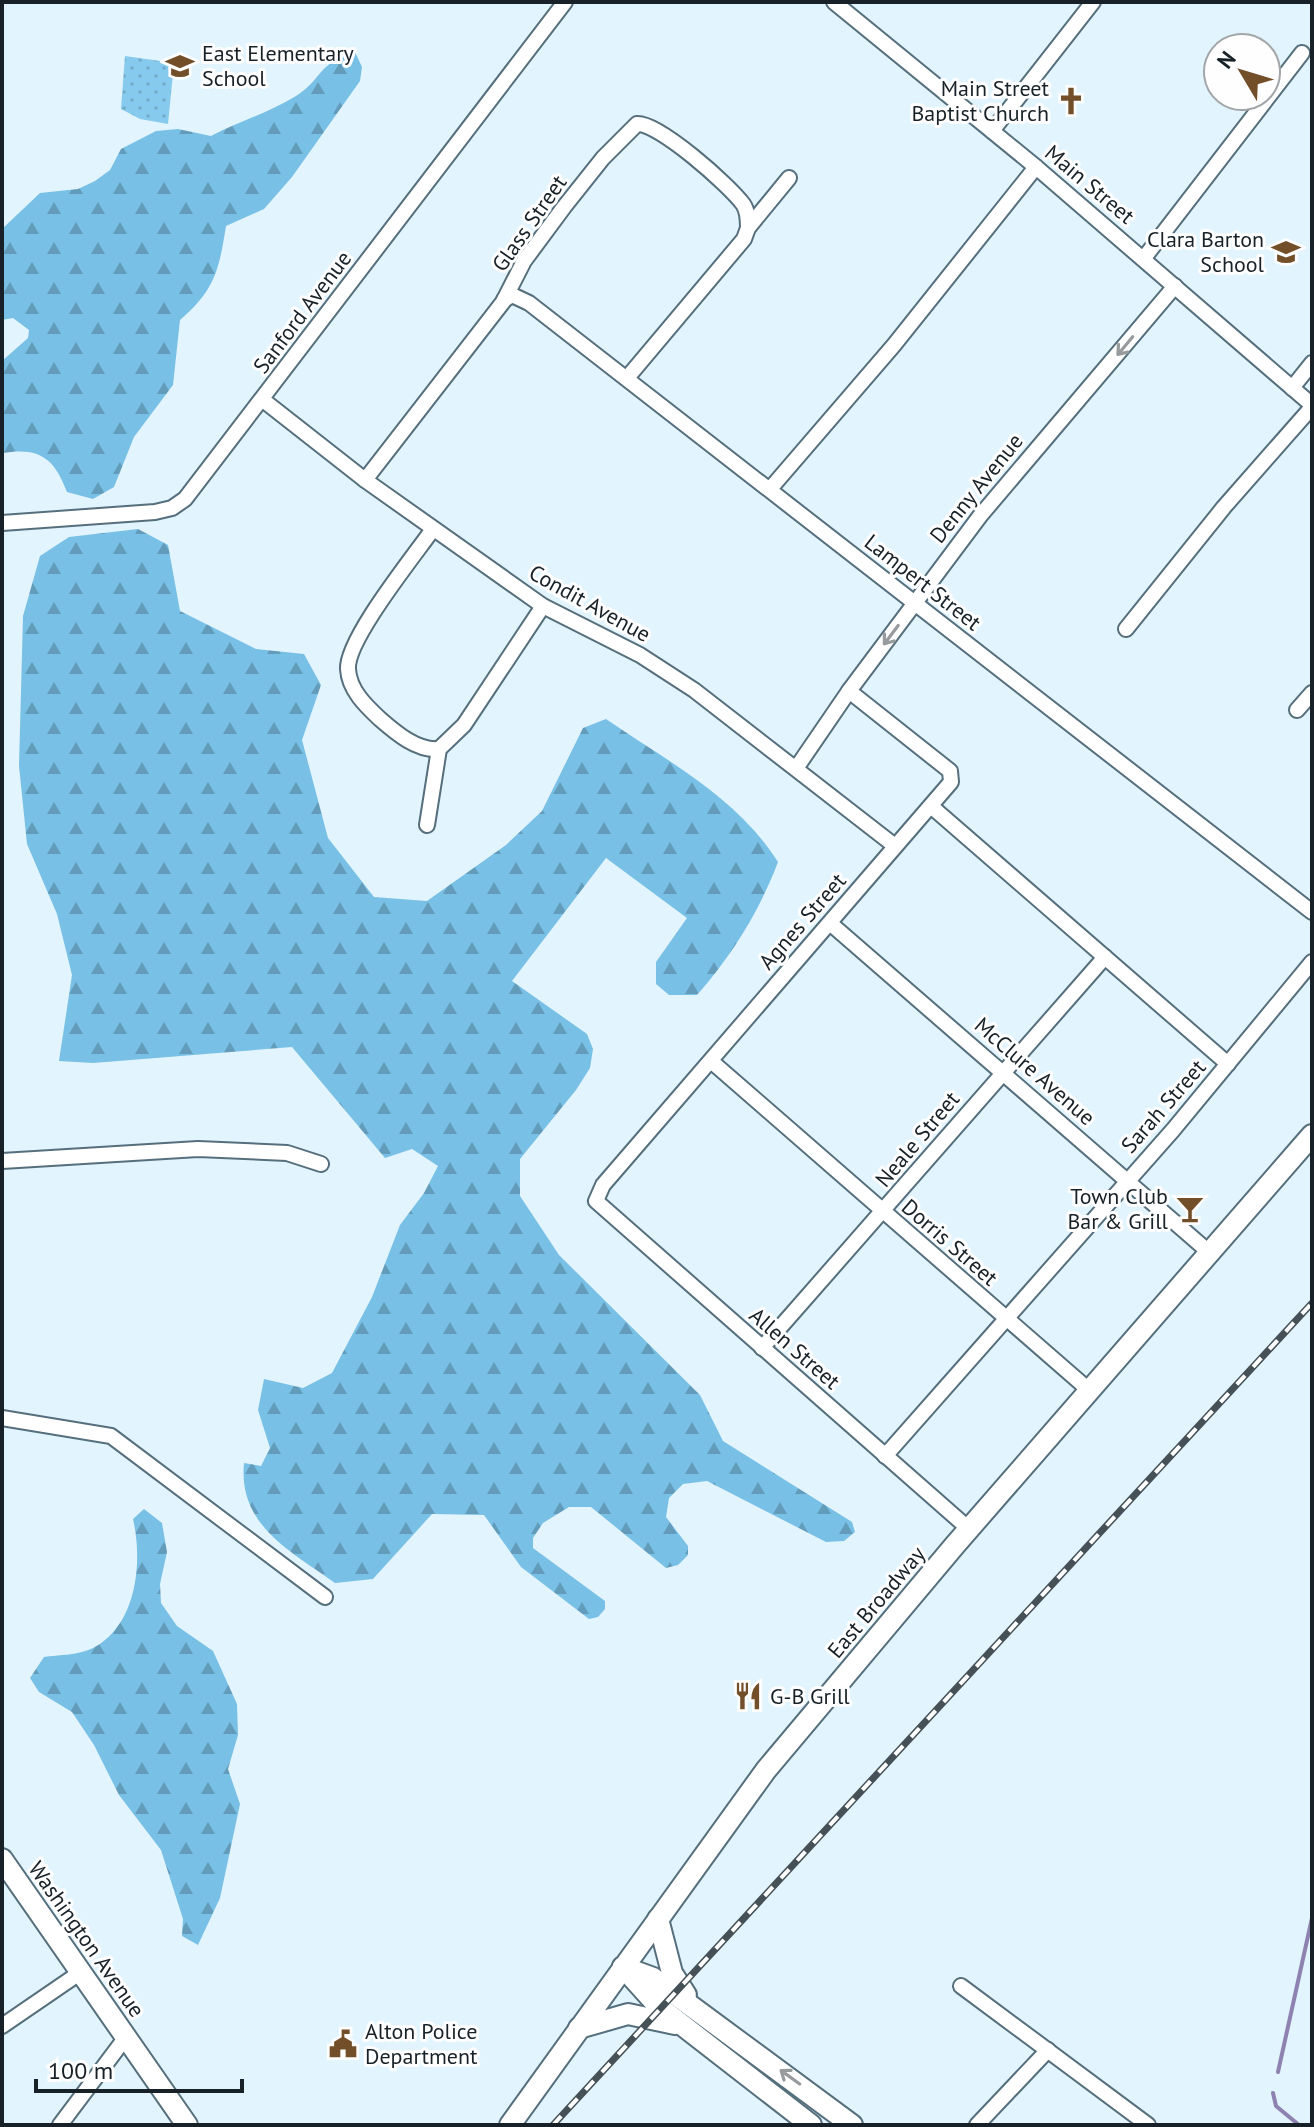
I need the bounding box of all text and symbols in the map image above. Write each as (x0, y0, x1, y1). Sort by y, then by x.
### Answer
north arrow (1202, 32, 1282, 112)
place label: East Elementary School (202, 39, 355, 92)
text: N (1211, 45, 1242, 74)
school or university icon: East Elementary School (165, 51, 195, 81)
place label: Main Street Baptist Church (911, 74, 1050, 127)
church icon: Main Street Baptist Church (1056, 86, 1086, 116)
street label: Main Street (1040, 138, 1141, 230)
street label: Glass Street (486, 169, 573, 277)
place label: Clara Barton School (1147, 225, 1265, 278)
school or university icon: Clara Barton School (1271, 237, 1301, 267)
street label: Sanford Avenue (247, 245, 357, 379)
one-way arrow (1116, 335, 1134, 355)
street label: Denny Avenue (923, 428, 1029, 548)
street label: Lampert Street (859, 528, 987, 637)
street label: Condit Avenue (524, 558, 656, 648)
one-way arrow (882, 623, 899, 645)
street label: Agnes Street (752, 867, 852, 975)
street label: McClure Avenue (969, 1011, 1101, 1131)
street label: Sarah Street (1115, 1053, 1212, 1159)
street label: Neale Street (869, 1085, 966, 1193)
place label: Town Club Bar & Grill (1067, 1182, 1169, 1235)
street label: Dorris Street (896, 1193, 1004, 1292)
bar icon: Town Club Bar & Grill (1175, 1194, 1205, 1224)
street label: Allen Street (744, 1301, 846, 1395)
street label: East Broadway (821, 1540, 931, 1664)
restaurant icon: G-B Grill (733, 1681, 763, 1711)
place label: G-B Grill (770, 1682, 850, 1710)
street label: Washington Avenue (23, 1856, 151, 2022)
place label: Alton Police Department (365, 2017, 478, 2070)
public building icon: Alton Police Department (328, 2029, 358, 2059)
scale bar (36, 2043, 242, 2093)
text: 100 m (48, 2055, 113, 2086)
one-way arrow (780, 2069, 802, 2086)

